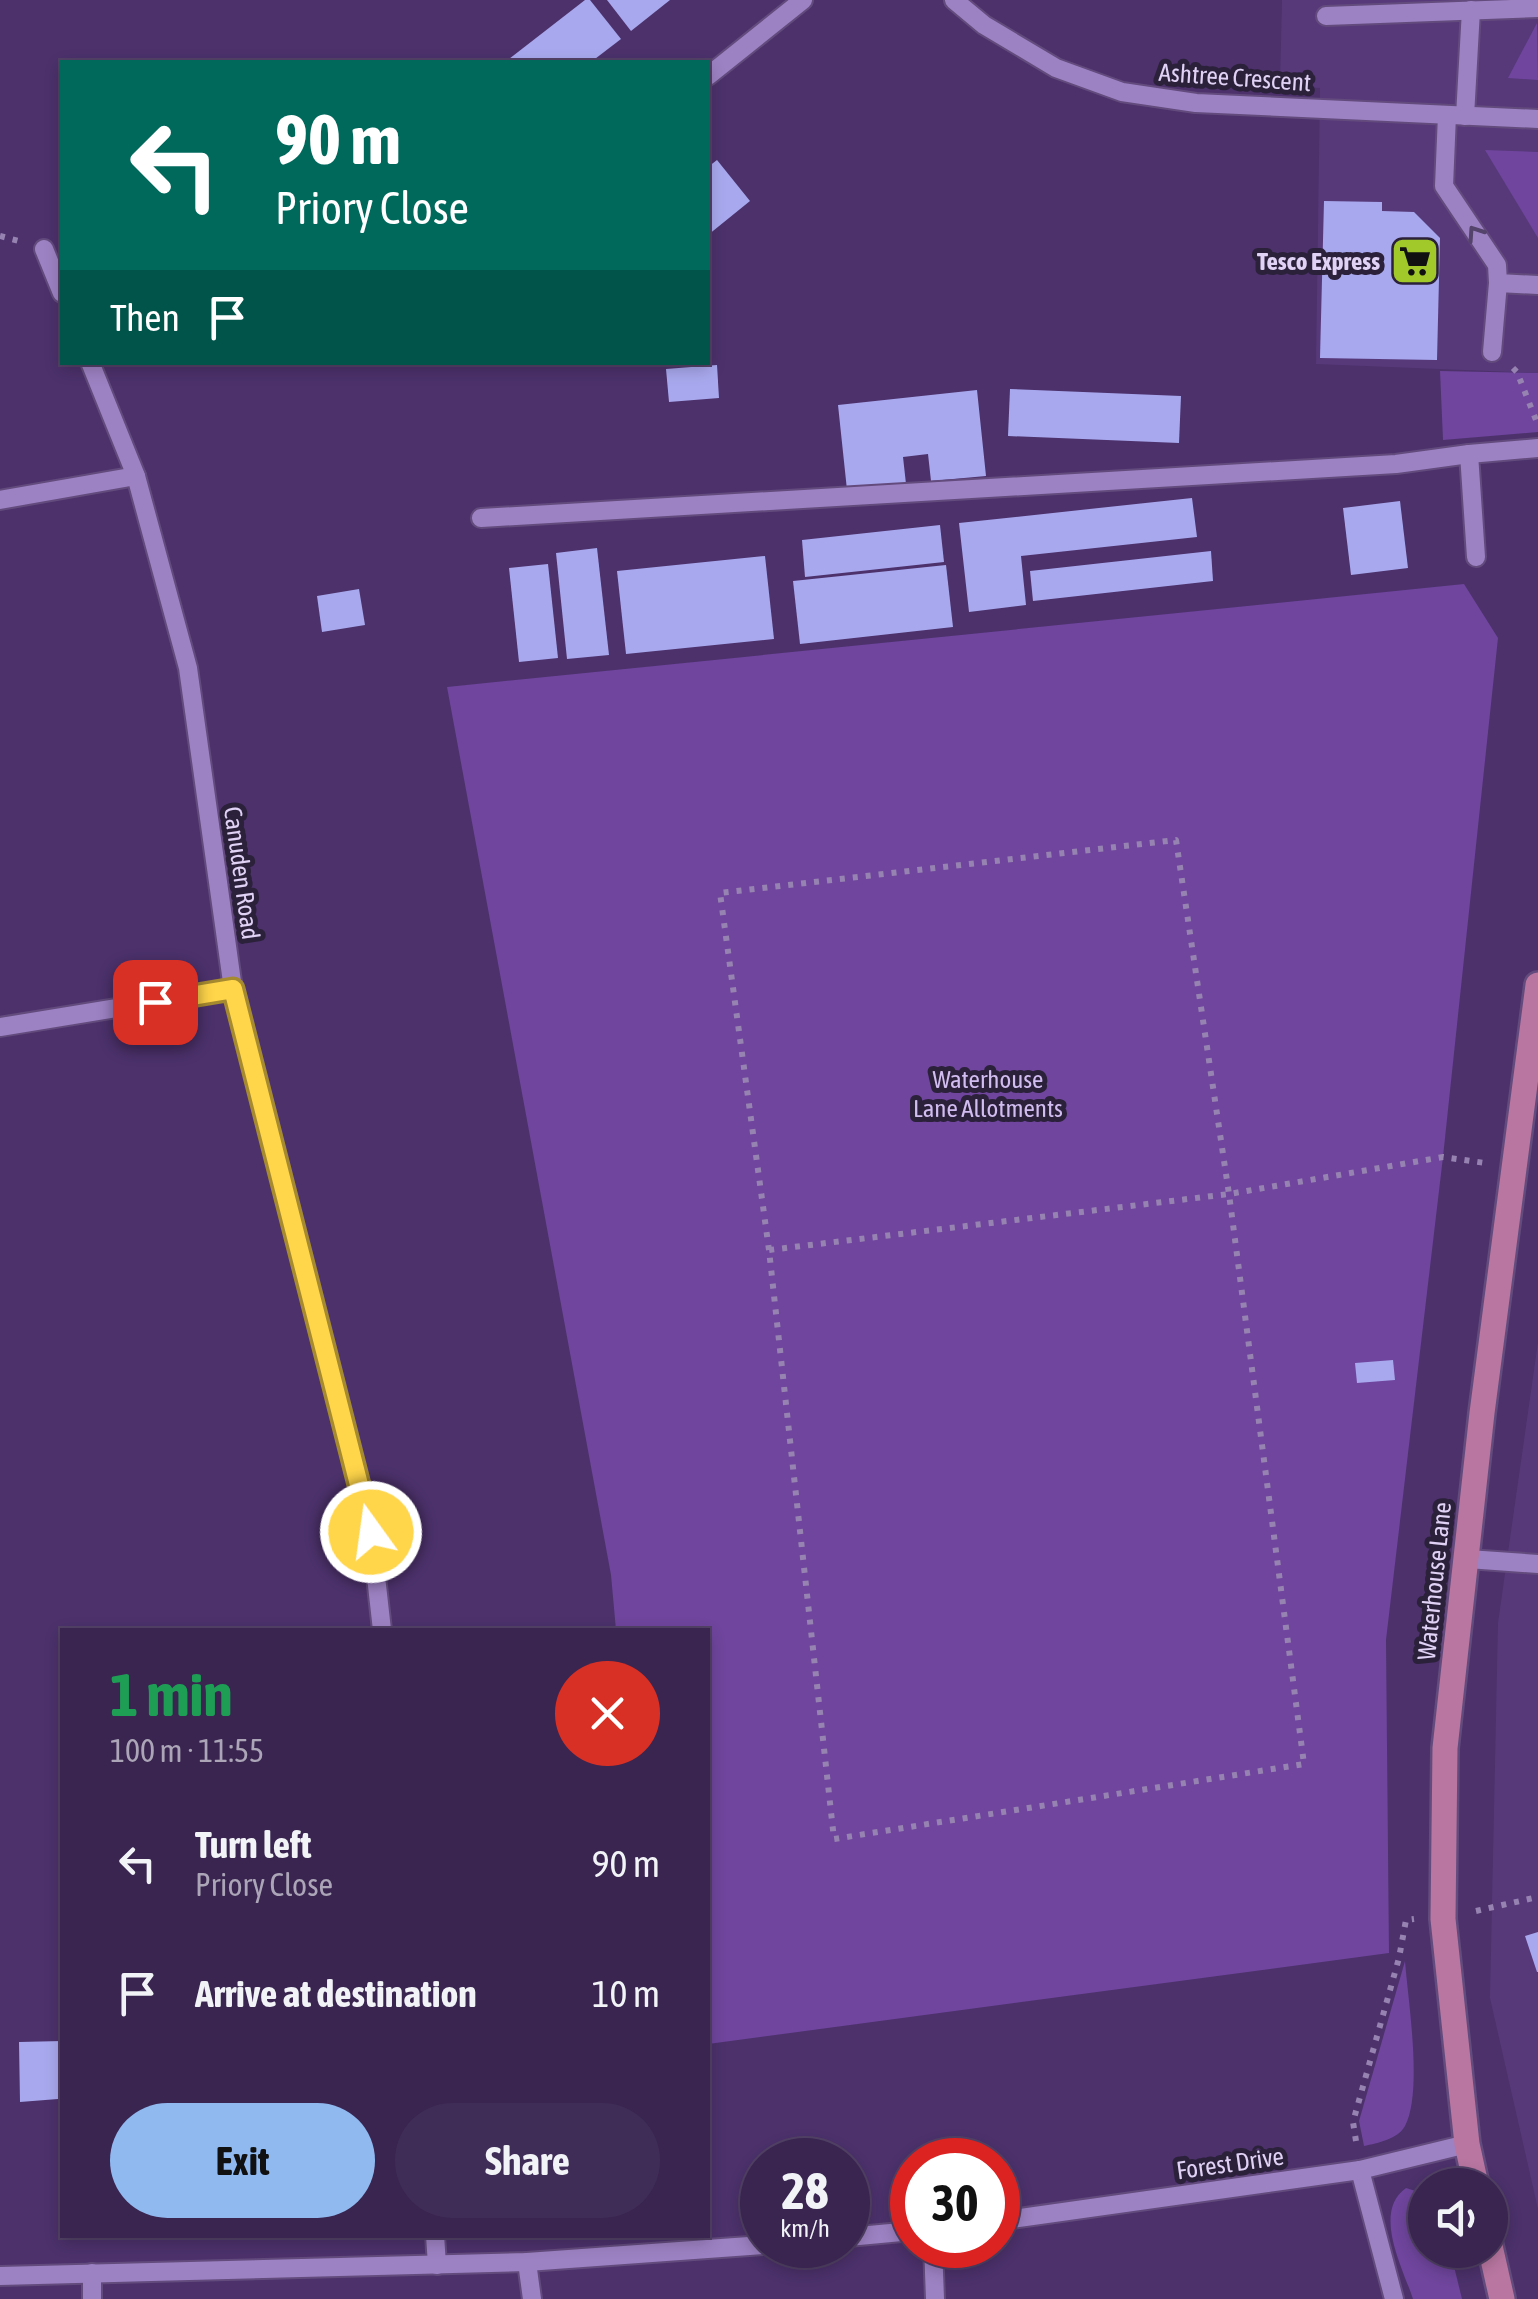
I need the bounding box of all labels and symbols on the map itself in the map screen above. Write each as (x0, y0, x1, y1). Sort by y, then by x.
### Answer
street label: Ashtree Crescent (1158, 58, 1312, 96)
one-way arrow (1468, 225, 1487, 243)
supermarket icon: Tesco Express (1389, 235, 1441, 287)
place label: Tesco Express (1257, 247, 1380, 275)
street label: Canuden Road (219, 805, 265, 941)
pin (113, 960, 198, 1045)
park label: Waterhouse Lane Allotments (913, 1065, 1063, 1122)
position arrow (319, 1480, 423, 1584)
street label: Waterhouse Lane (1412, 1500, 1456, 1662)
speed limit sign: 30 (890, 2138, 1020, 2268)
street label: Forest Drive (1175, 2142, 1285, 2184)

